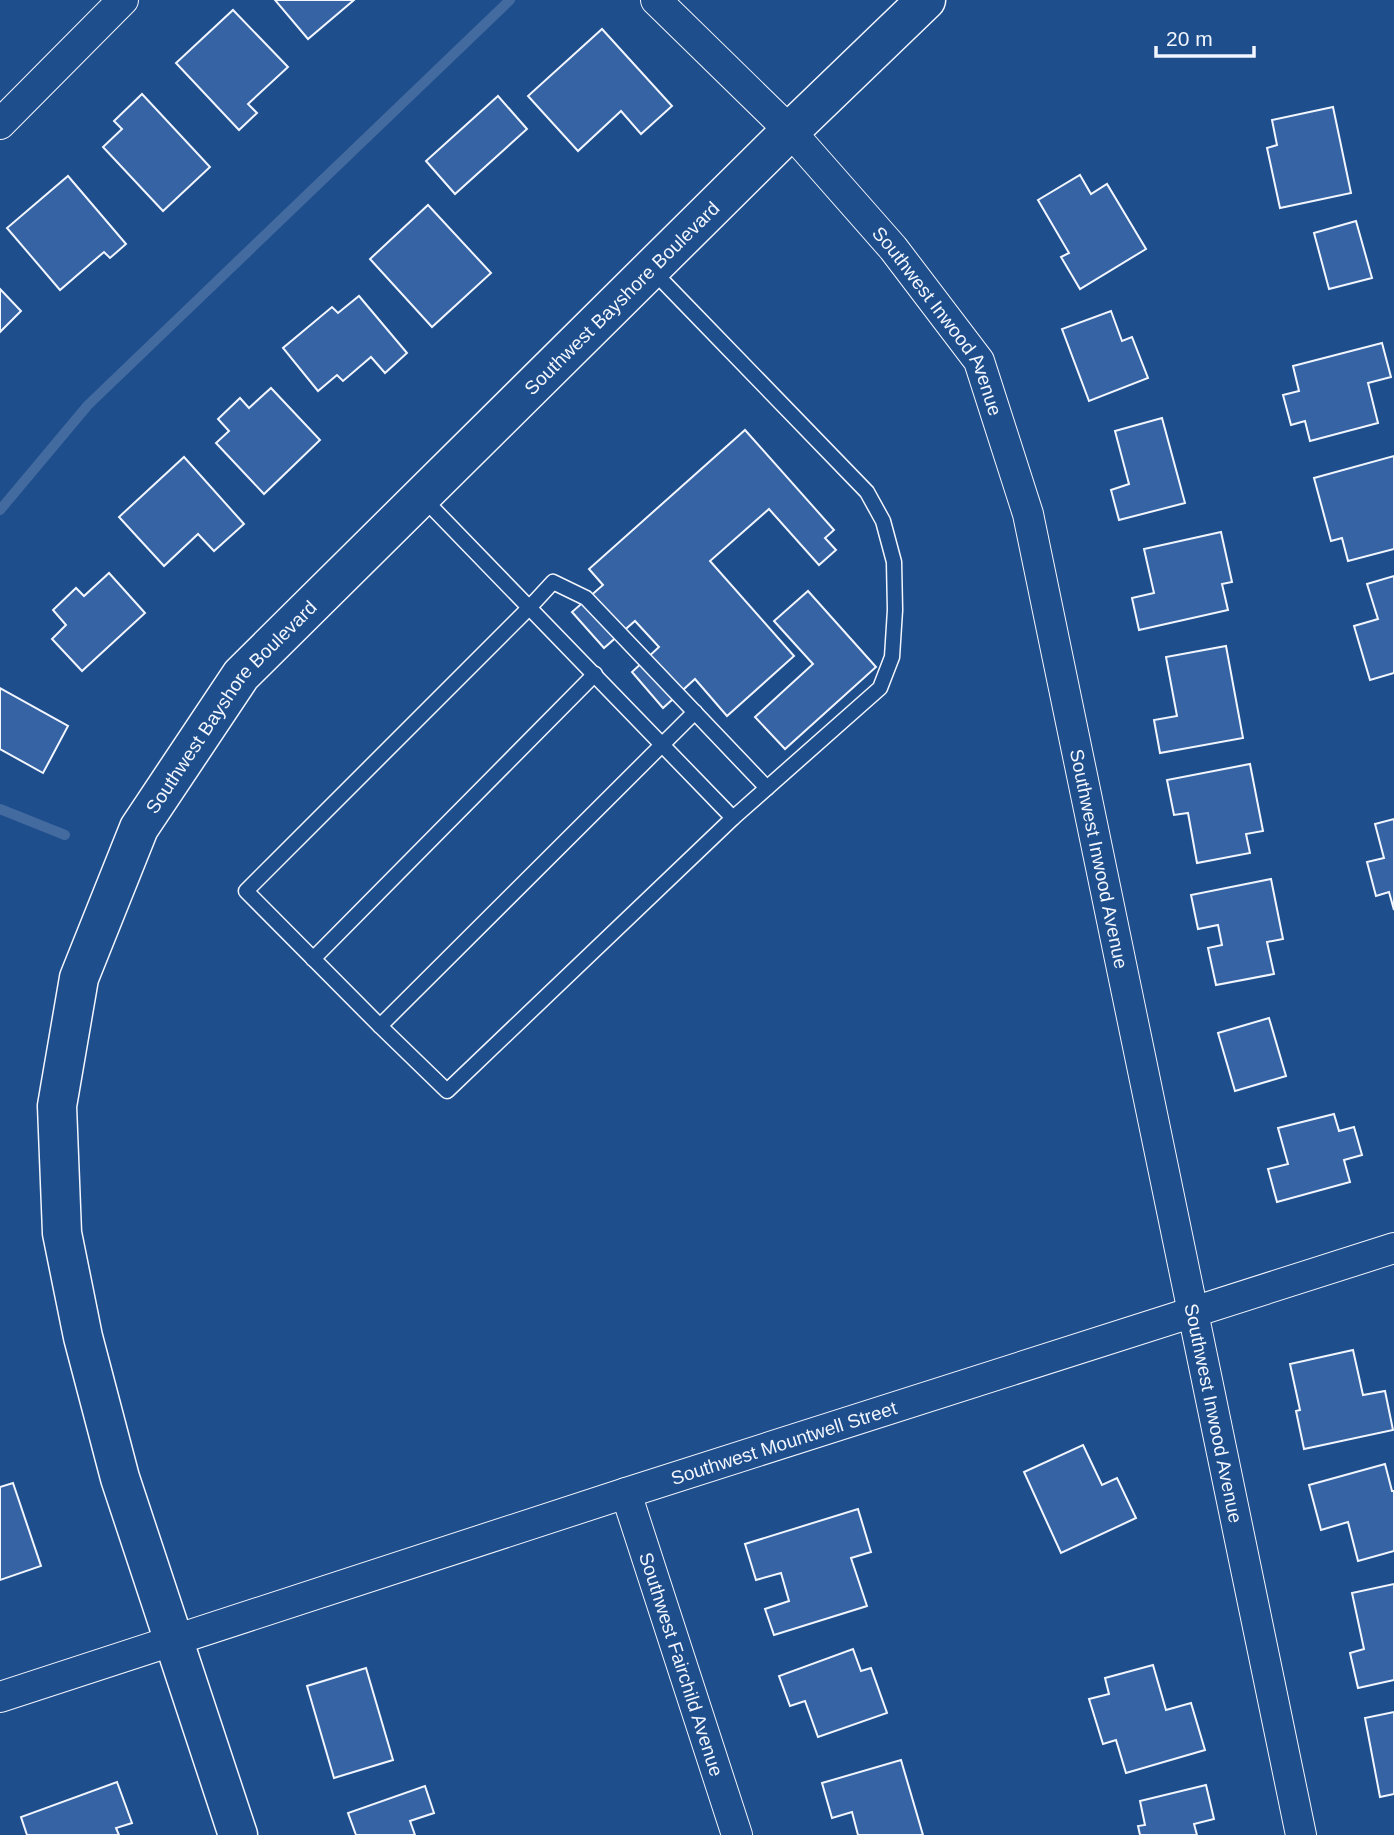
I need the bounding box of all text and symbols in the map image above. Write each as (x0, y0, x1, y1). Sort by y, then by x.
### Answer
scale bar (1156, 14, 1254, 58)
text: 20 m (1166, 27, 1213, 50)
street label: Southwest Bayshore Boulevard (520, 197, 723, 399)
street label: Southwest Inwood Avenue (868, 222, 1006, 418)
street label: Southwest Bayshore Boulevard (141, 596, 320, 817)
street label: Southwest Inwood Avenue (1066, 747, 1132, 970)
street label: Southwest Inwood Avenue (1181, 1301, 1247, 1525)
street label: Southwest Mountwell Street (668, 1397, 900, 1488)
street label: Southwest Fairchild Avenue (635, 1550, 728, 1779)

